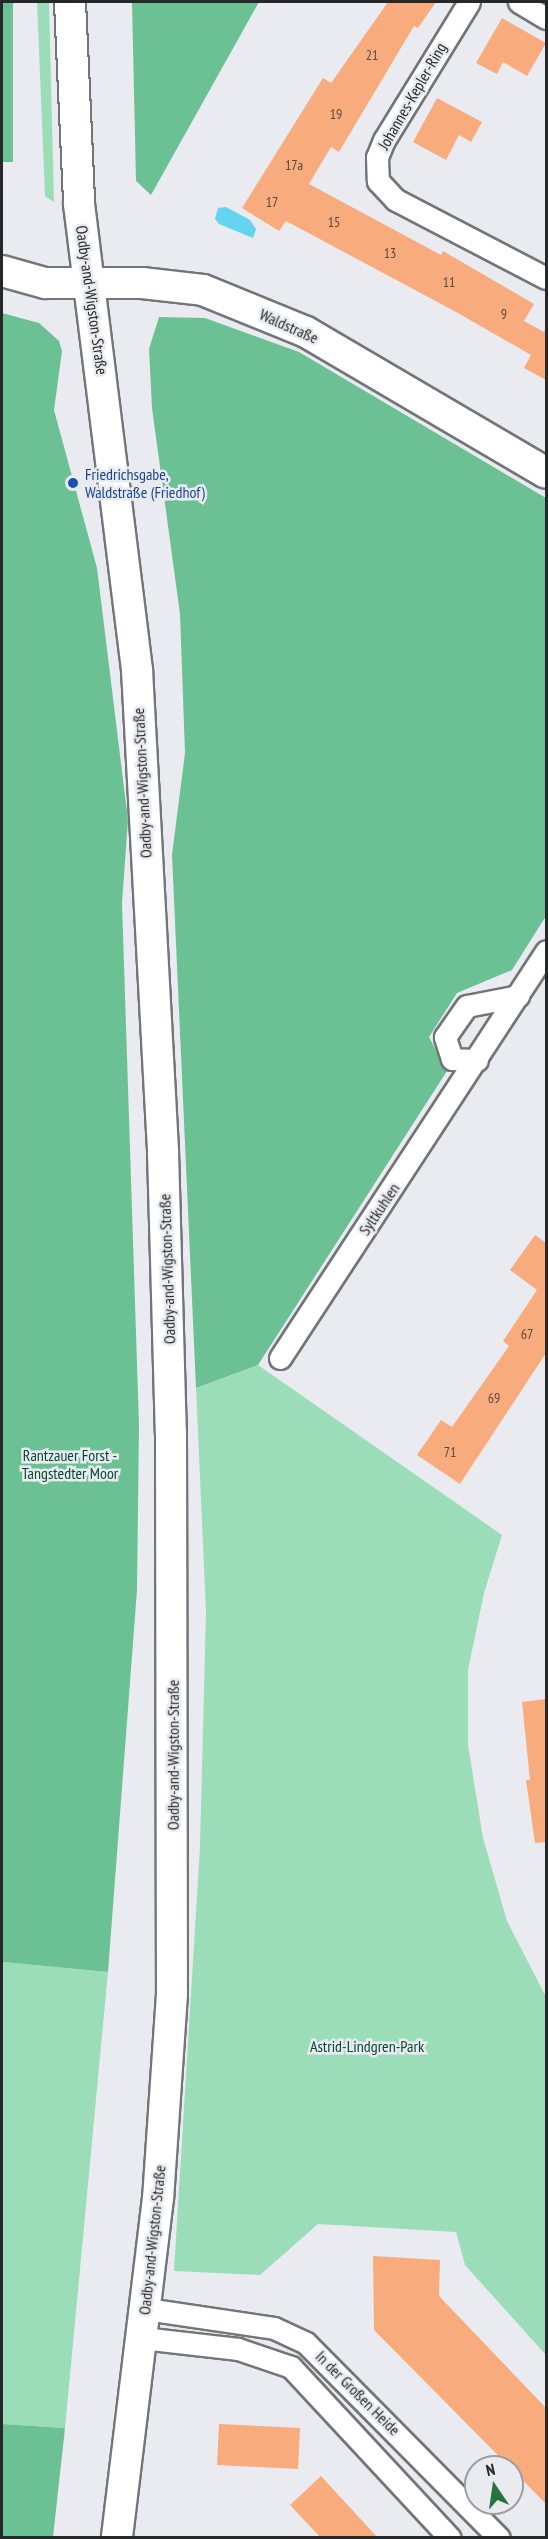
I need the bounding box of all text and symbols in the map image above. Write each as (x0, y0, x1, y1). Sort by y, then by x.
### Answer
street label: Johannes-Kepler-Ring (374, 39, 450, 153)
house number: 21 (366, 47, 378, 63)
house number: 19 (330, 106, 342, 122)
house number: 17a (285, 157, 303, 173)
house number: 17 (266, 194, 278, 210)
house number: 15 (328, 214, 340, 230)
street label: Oadby-and-Wigston-Straße (72, 224, 112, 376)
house number: 13 (384, 245, 396, 261)
house number: 11 (443, 274, 455, 290)
street label: Waldstraße (257, 305, 321, 347)
house number: 9 (501, 306, 507, 322)
place label: Friedrichsgabe, Waldstraße (Friedhof) (85, 464, 205, 502)
marker: Friedrichsgabe, Waldstraße (Friedhof) (66, 476, 80, 490)
street label: Oadby-and-Wigston-Straße (128, 707, 156, 859)
street label: Syltkuhlen (355, 1179, 403, 1239)
street label: Oadby-and-Wigston-Straße (155, 1194, 179, 1344)
house number: 67 (521, 1326, 533, 1342)
house number: 69 (488, 1390, 500, 1406)
house number: 71 (444, 1444, 456, 1460)
park label: Rantzauer Forst - Tangstedter Moor (22, 1445, 118, 1483)
street label: Oadby-and-Wigston-Straße (163, 1680, 183, 1830)
park label: Astrid-Lindgren-Park (310, 2036, 424, 2056)
street label: Oadby-and-Wigston-Straße (135, 2164, 169, 2316)
street label: In der Großen Heide (312, 2347, 404, 2439)
north arrow (464, 2455, 524, 2515)
text: N (484, 2459, 497, 2480)

